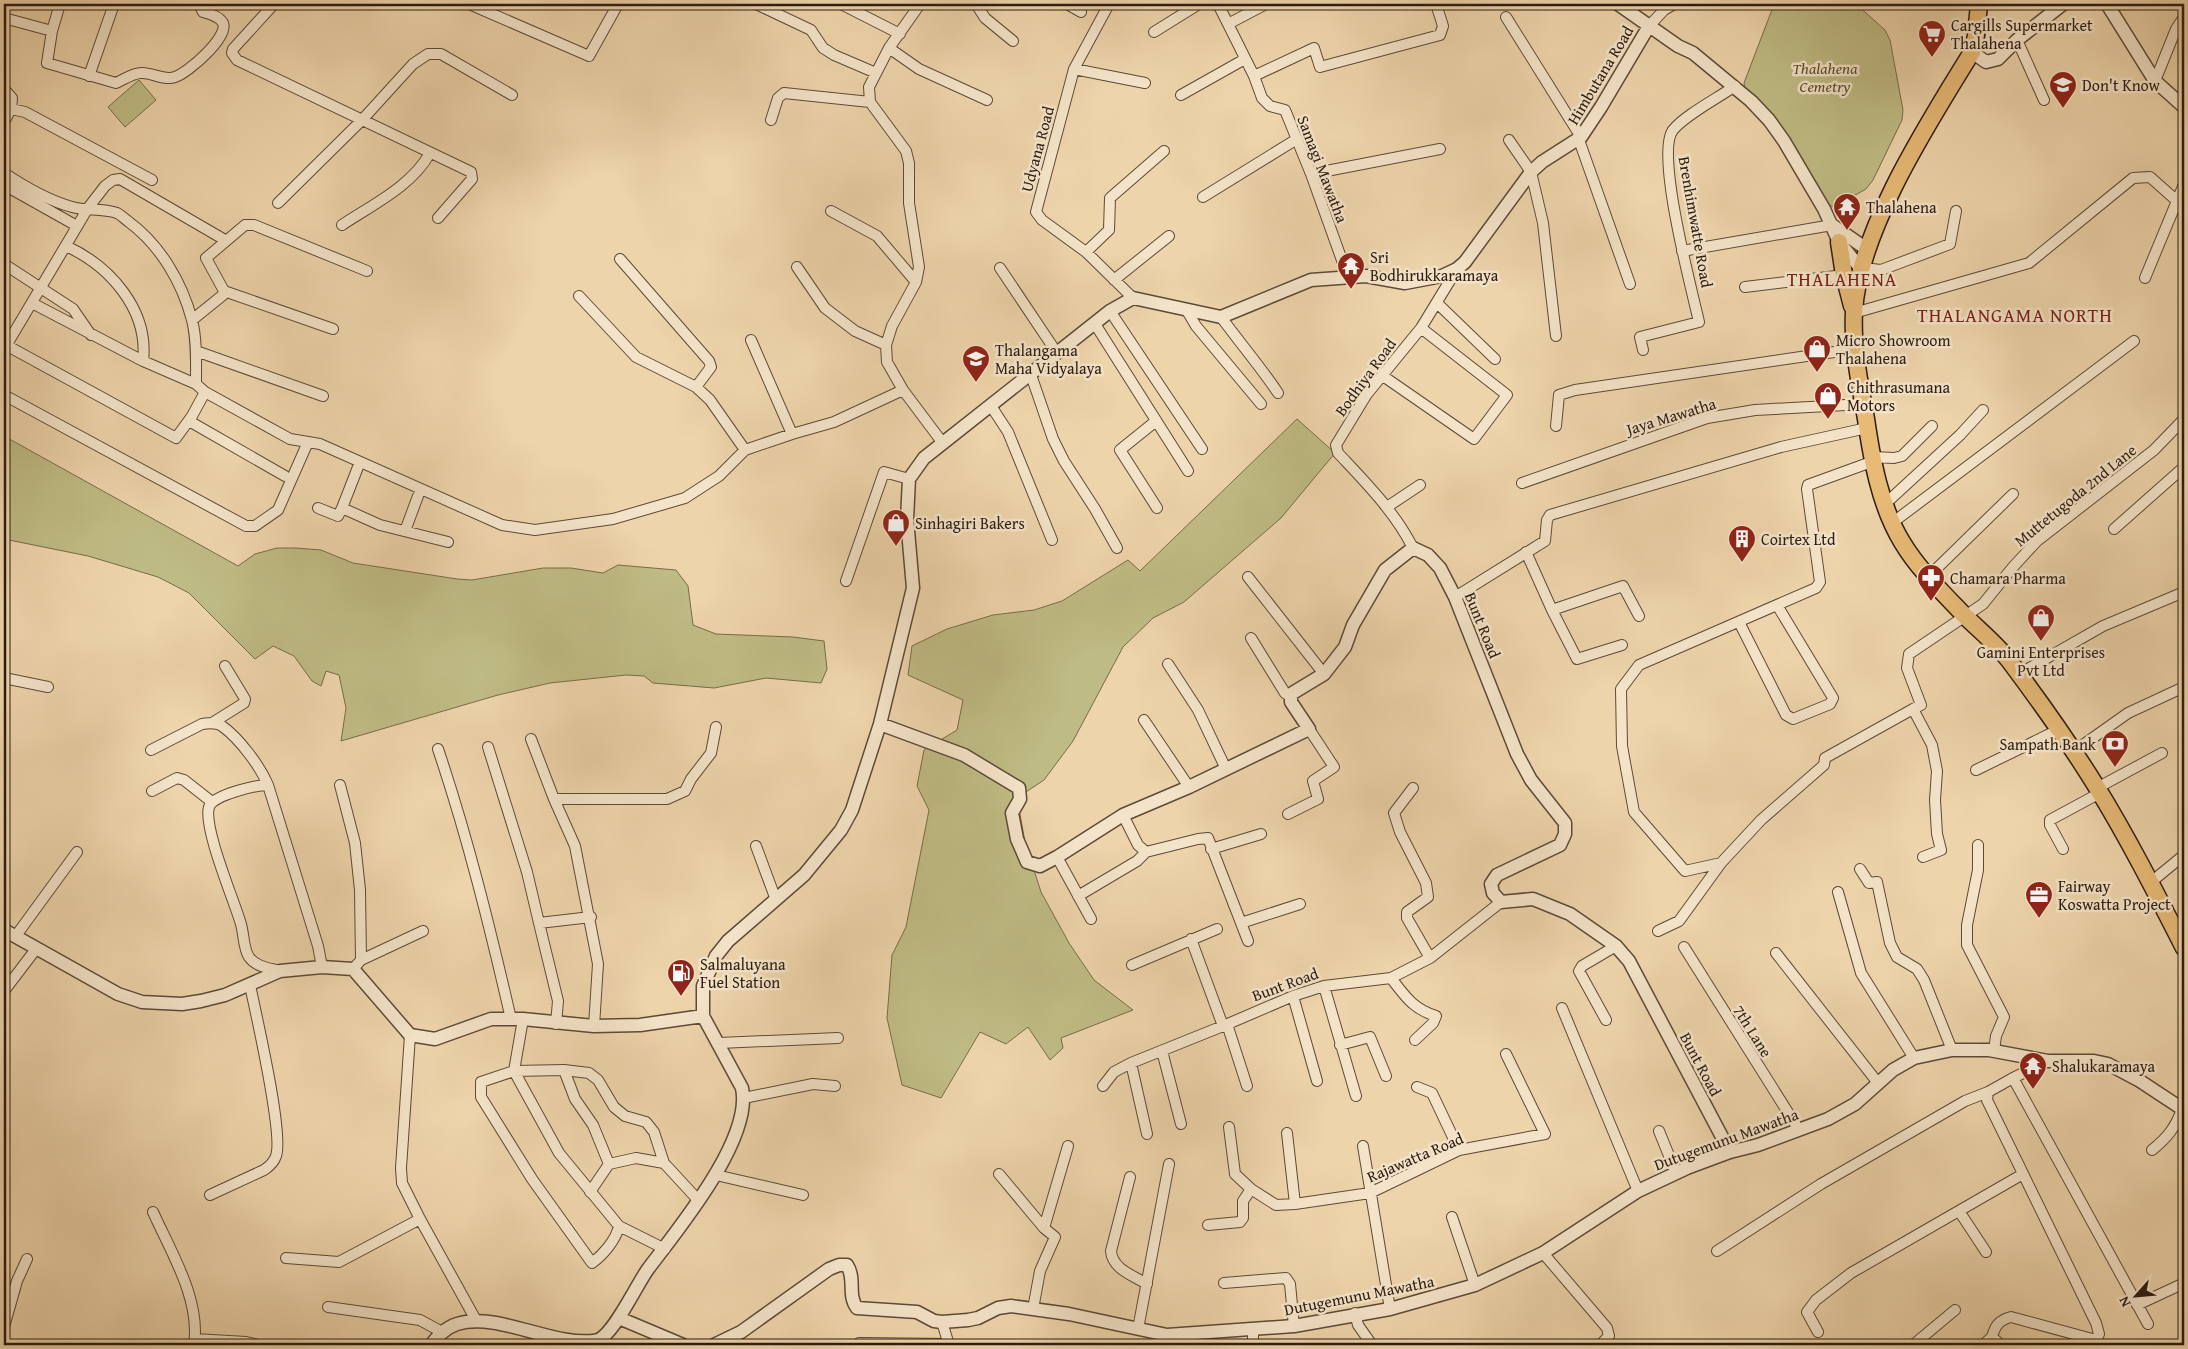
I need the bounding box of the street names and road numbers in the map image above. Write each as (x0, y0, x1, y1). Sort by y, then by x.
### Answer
street label: Himbutana Road (1561, 20, 1639, 129)
street label: Udyana Road (1014, 103, 1060, 195)
street label: Samagi Mawatha (1291, 112, 1355, 227)
street label: Brenhimwatte Road (1673, 154, 1719, 290)
street label: Bodhiya Road (1328, 333, 1402, 421)
street label: Jaya Mawatha (1621, 391, 1719, 442)
street label: Muttetugoda 2nd Lane (2009, 438, 2141, 552)
street label: Bunt Road (1459, 588, 1507, 662)
street label: Bunt Road (1248, 961, 1322, 1007)
street label: 7th Lane (1728, 1000, 1778, 1062)
street label: Bunt Road (1674, 1028, 1728, 1101)
street label: Dutugemunu Mawatha (1650, 1102, 1802, 1176)
street label: Rajawatta Road (1363, 1126, 1467, 1188)
street label: Dutugemunu Mawatha (1282, 1269, 1436, 1321)

